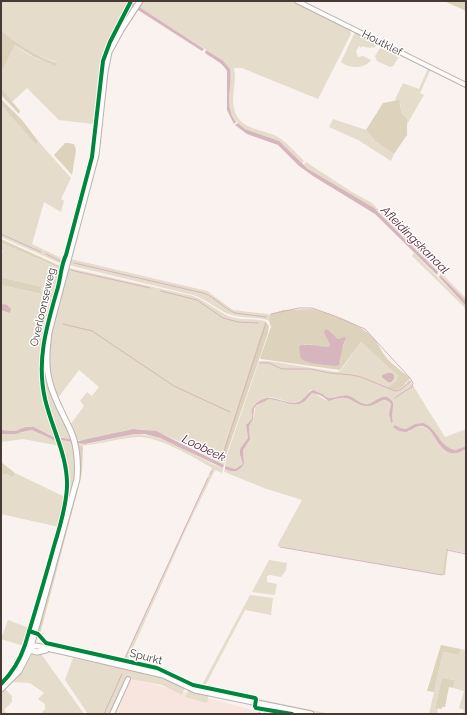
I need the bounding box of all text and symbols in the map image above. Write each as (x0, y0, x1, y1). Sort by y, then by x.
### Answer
street label: Houtklef (360, 27, 405, 59)
water label: Afleidingskanaal (377, 202, 452, 277)
street label: Overloonseweg (28, 266, 58, 348)
water label: Loobeek (180, 432, 228, 465)
street label: Spurkt (128, 647, 164, 667)

